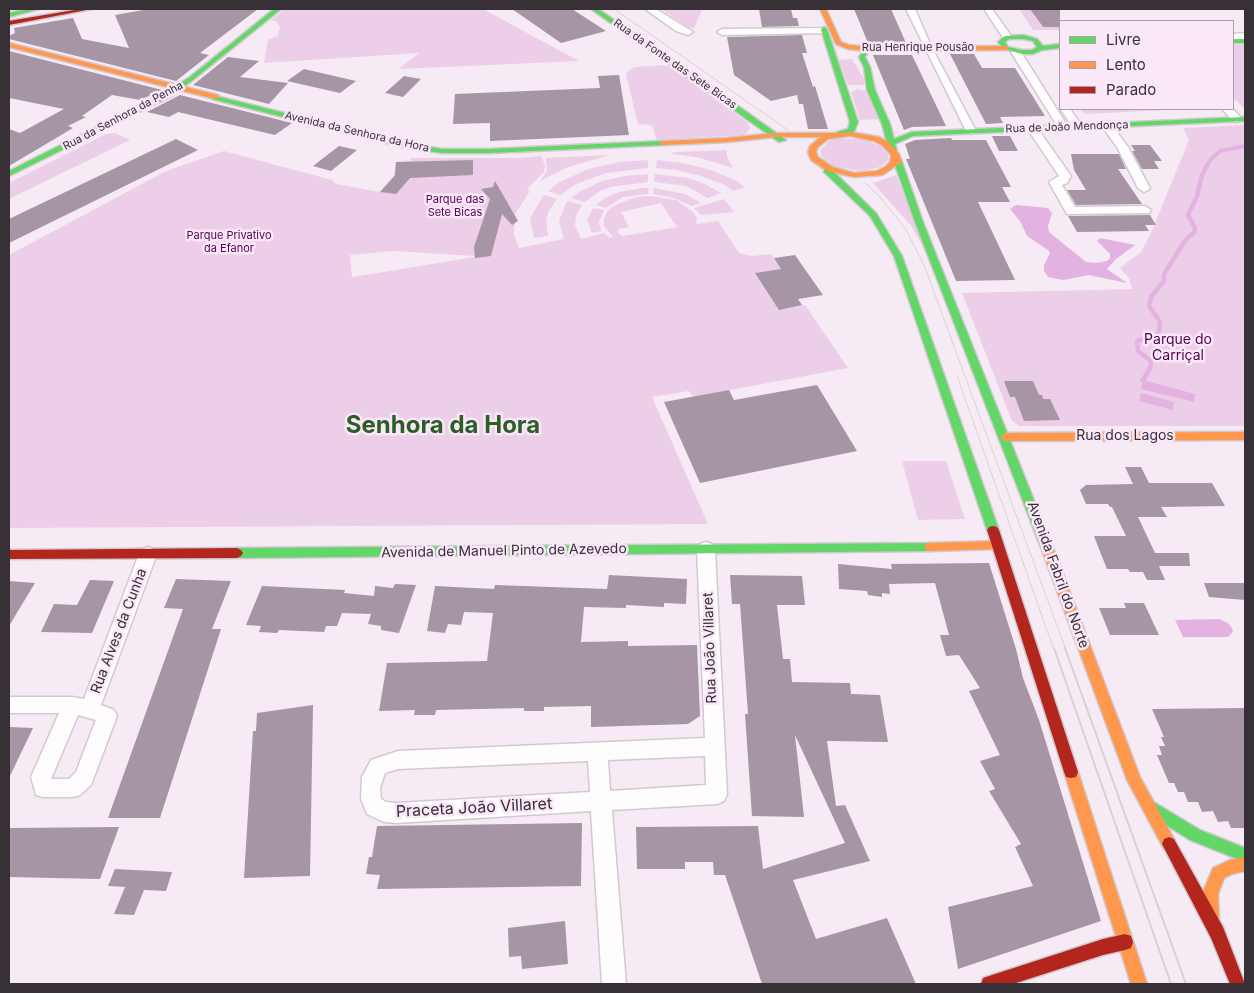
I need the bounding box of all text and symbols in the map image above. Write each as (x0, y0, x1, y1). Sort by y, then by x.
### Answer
street label: Rua da Fonte das Sete Bicas (611, 16, 739, 112)
legend (1059, 20, 1234, 110)
text: Livre (1106, 30, 1141, 49)
street label: Rua Henrique Pousão (862, 41, 974, 55)
text: Lento (1106, 55, 1146, 74)
street label: Rua da Senhora da Penha (61, 79, 185, 153)
text: Parado (1106, 80, 1156, 99)
street label: Avenida da Senhora da Hora (283, 109, 431, 155)
street label: Rua de João Mendonça (1005, 118, 1129, 136)
park label: Parque das Sete Bicas (426, 193, 484, 219)
park label: Parque Privativo da Efanor (186, 229, 272, 255)
park label: Parque do Carriçal (1144, 332, 1212, 364)
district label: Senhora da Hora (346, 412, 540, 440)
street label: Rua dos Lagos (1076, 428, 1174, 444)
street label: Avenida Fabril do Norte (1024, 499, 1092, 651)
street label: Avenida de Manuel Pinto de Azevedo (381, 540, 627, 562)
street label: Rua Alves da Cunha (87, 566, 151, 696)
street label: Rua João Villaret (700, 592, 720, 704)
street label: Praceta João Villaret (395, 794, 553, 822)

